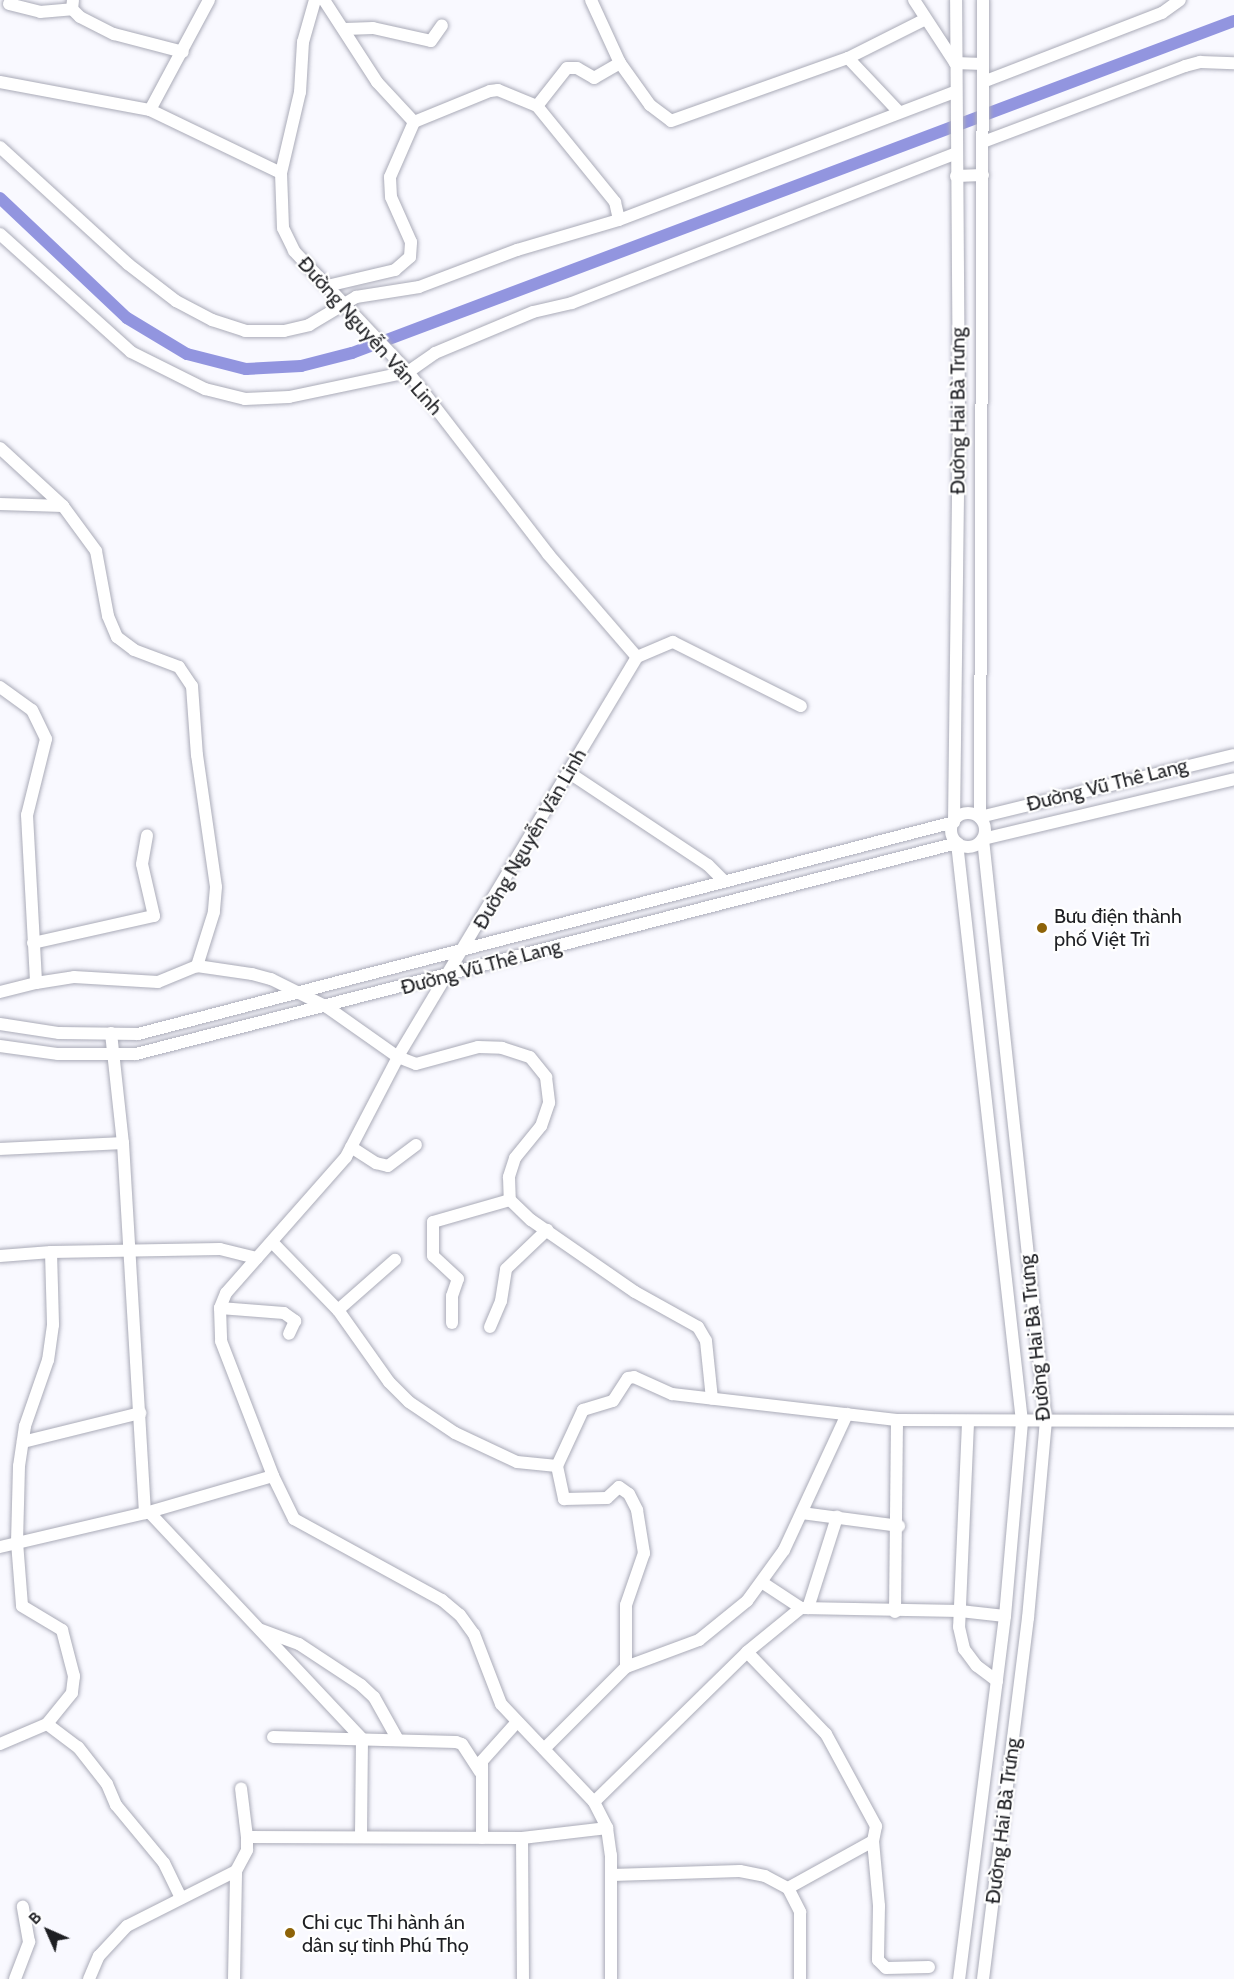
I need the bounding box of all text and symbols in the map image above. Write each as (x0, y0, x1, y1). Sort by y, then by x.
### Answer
street label: Đường Nguyễn Văn Linh (293, 252, 447, 420)
street label: Đường Hai Bà Trưng (946, 328, 970, 494)
street label: Đường Nguyễn Văn Linh (468, 744, 592, 934)
street label: Đường Vũ Thê Lang (1024, 753, 1190, 817)
place label: Bưu điện thành phố Việt Trì (1054, 904, 1182, 951)
marker: Bưu điện thành phố Việt Trì (1035, 921, 1049, 935)
street label: Đường Vũ Thê Lang (398, 934, 564, 1000)
street label: Đường Hai Bà Trưng (1014, 1254, 1056, 1422)
street label: Đường Hai Bà Trưng (981, 1737, 1025, 1905)
north arrow (18, 1901, 78, 1961)
text: B (25, 1908, 45, 1928)
place label: Chi cục Thi hành án dân sự tỉnh Phú Thọ (302, 1910, 469, 1957)
marker: Chi cục Thi hành án dân sự tỉnh Phú Thọ (283, 1926, 297, 1940)

